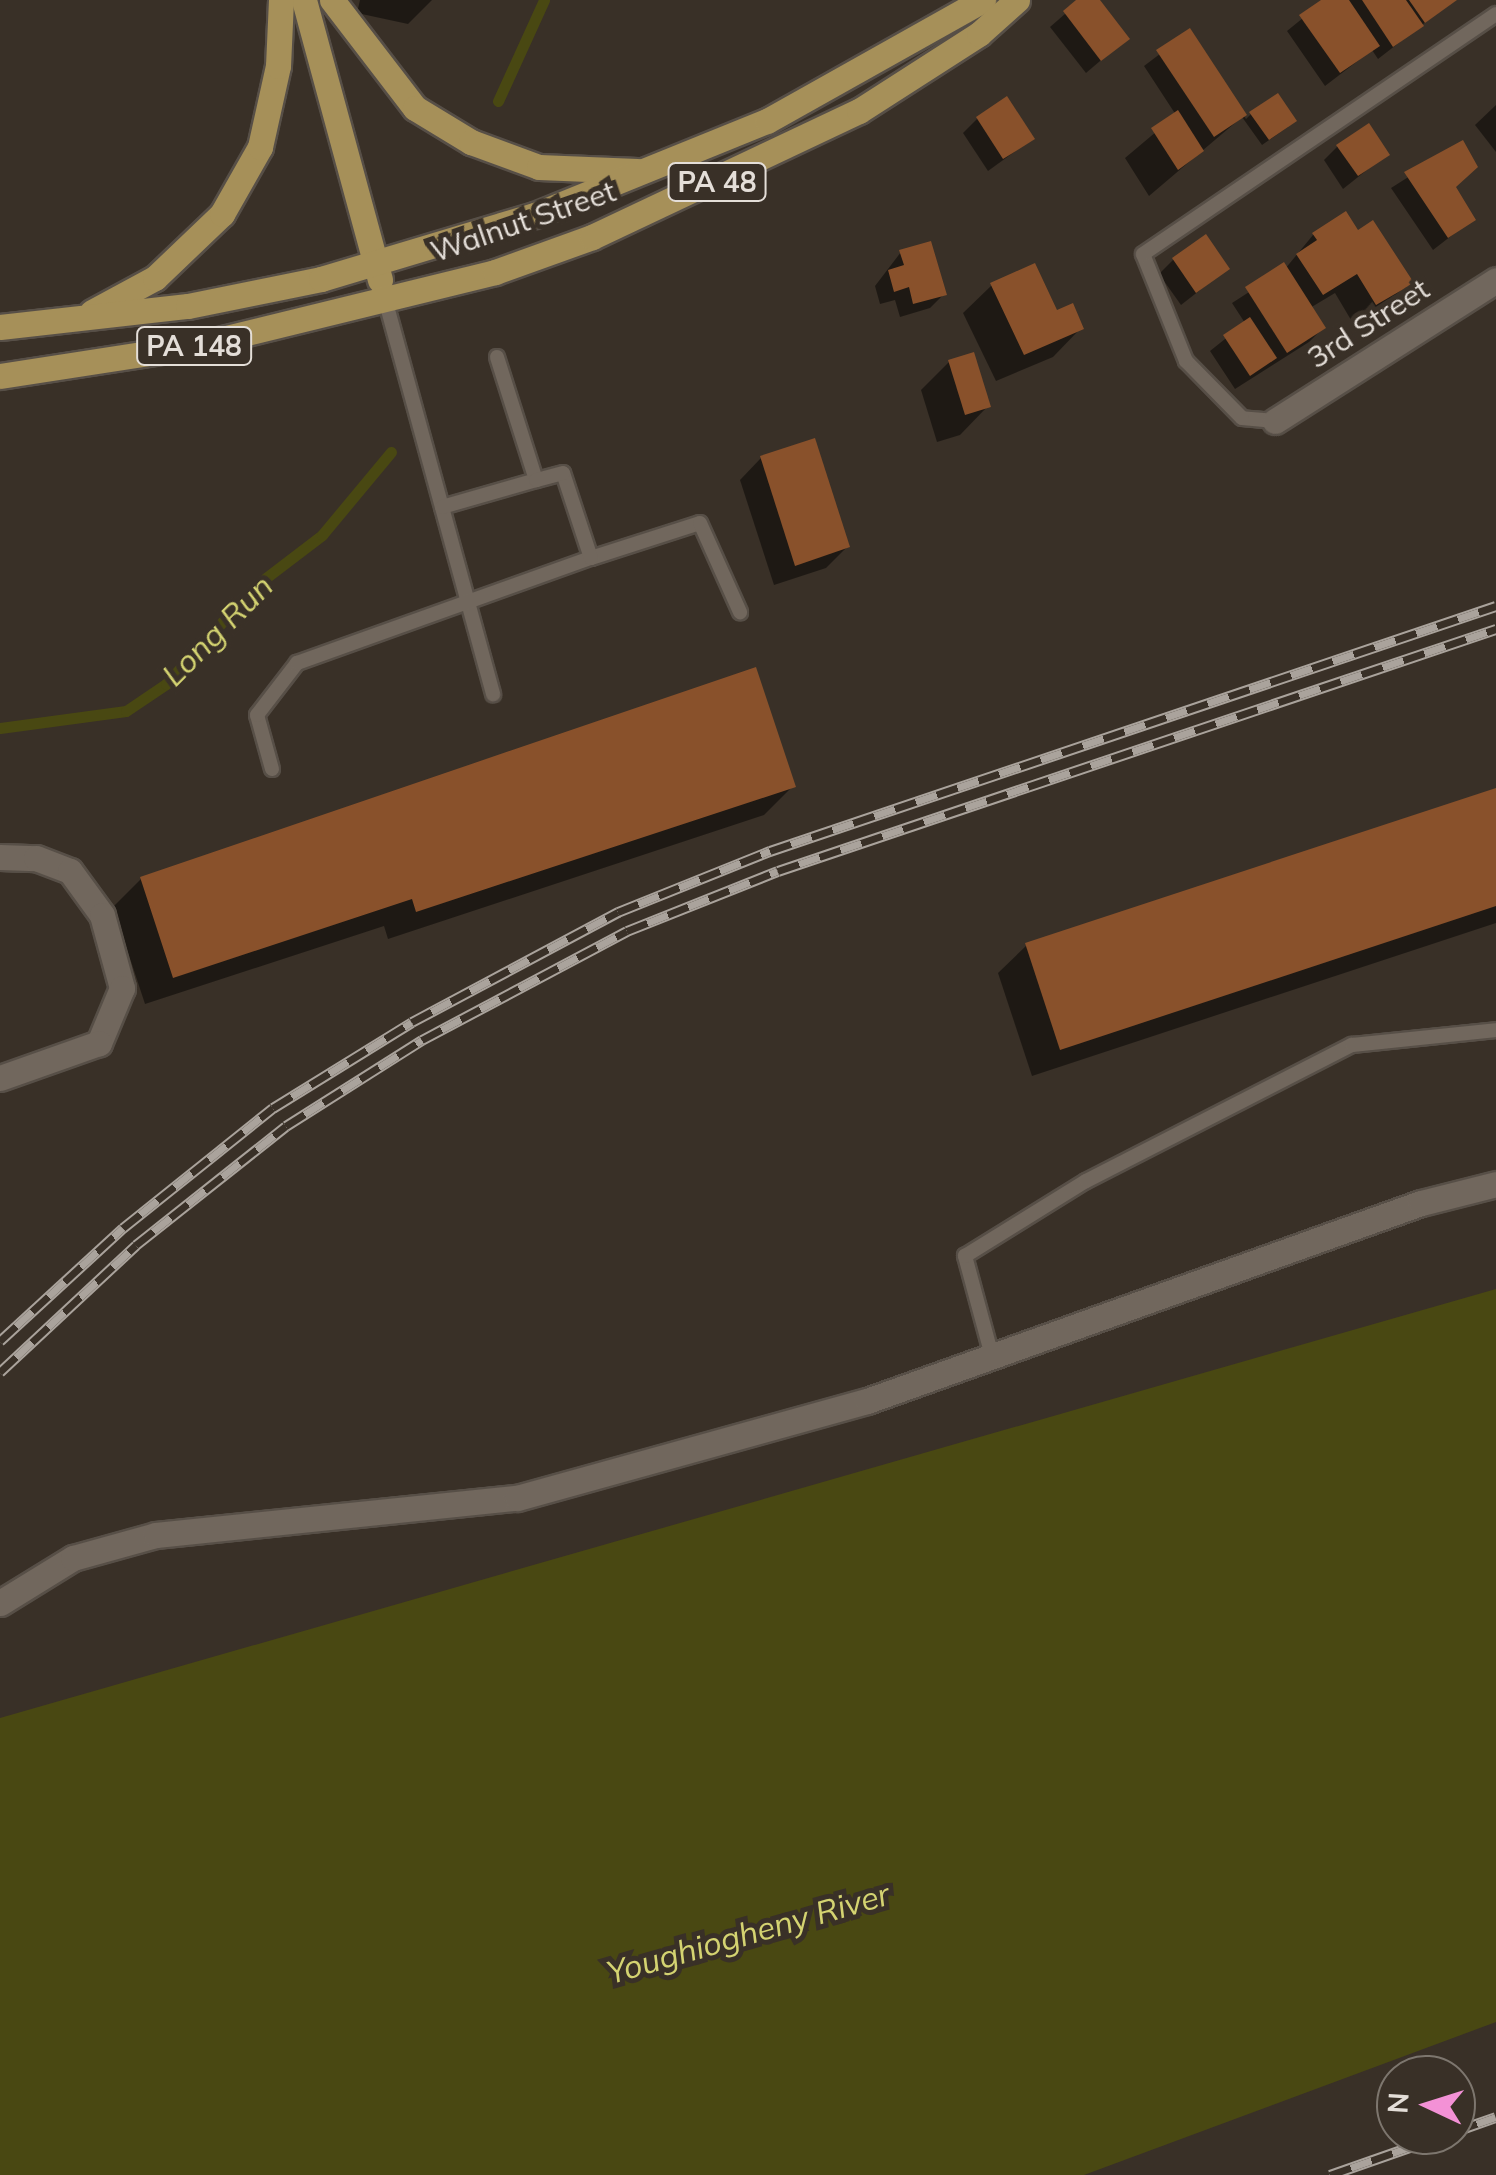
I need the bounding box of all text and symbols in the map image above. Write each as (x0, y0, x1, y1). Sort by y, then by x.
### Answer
road number: PA 48 (667, 159, 767, 205)
street label: Walnut Street (426, 173, 620, 269)
street label: 3rd Street (1301, 270, 1435, 376)
road number: PA 148 (134, 323, 254, 369)
water label: Long Run (153, 566, 281, 694)
water label: Youghiogheny River (602, 1874, 894, 1992)
north arrow (1376, 2055, 1476, 2155)
text: N (1379, 2091, 1416, 2115)

